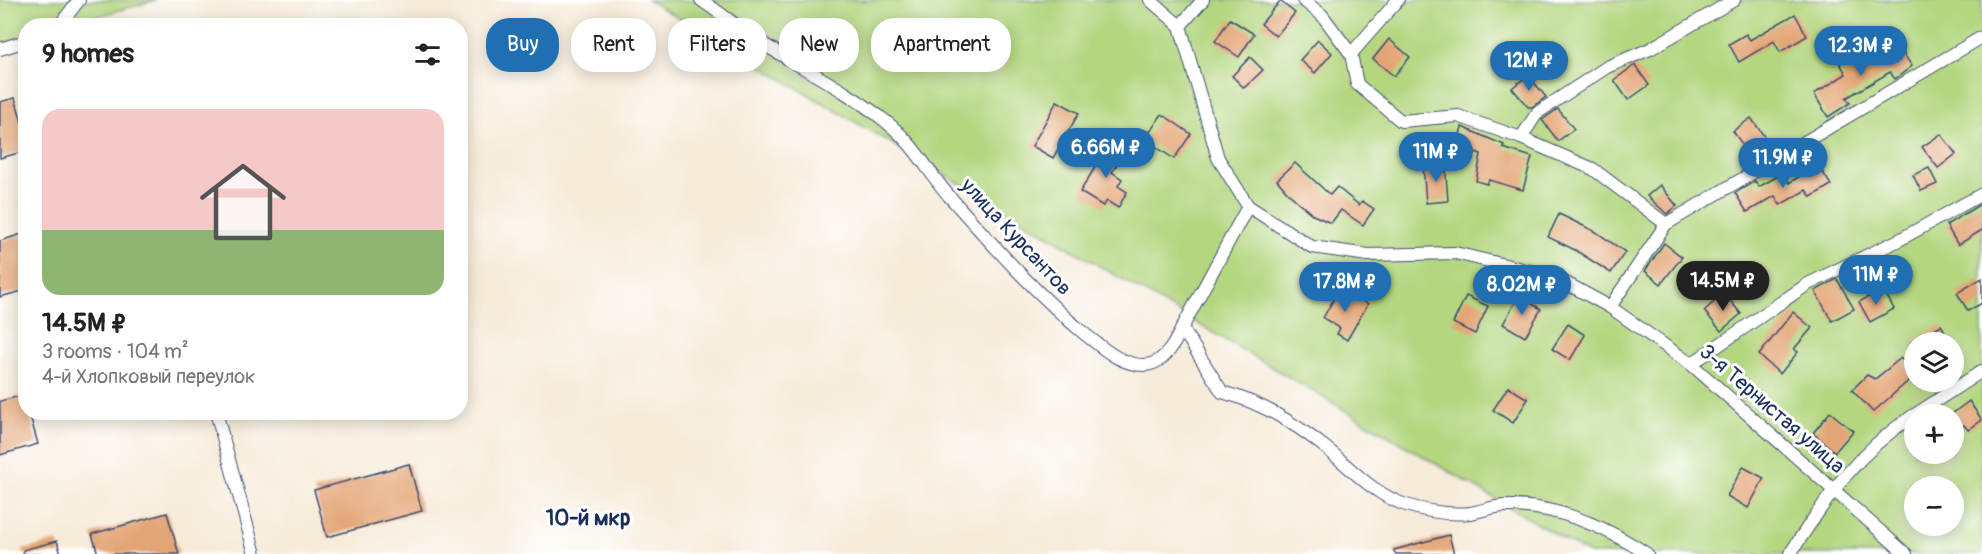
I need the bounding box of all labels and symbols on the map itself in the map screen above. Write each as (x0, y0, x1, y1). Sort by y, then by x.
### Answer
pin: 12.3M ₽ (1806, 26, 1916, 77)
pin: 12M ₽ (1487, 41, 1571, 92)
pin: 6.66M ₽ (1051, 128, 1161, 179)
pin: 11M ₽ (1394, 132, 1478, 183)
pin: 11.9M ₽ (1728, 138, 1838, 189)
street label: улица Курсантов (954, 172, 1077, 301)
pin: 11M ₽ (1834, 255, 1918, 306)
pin: 14.5M ₽ (1668, 261, 1778, 312)
pin: 17.8M ₽ (1290, 262, 1400, 313)
pin: 8.02M ₽ (1467, 265, 1577, 316)
street label: 3-я Тернистая улица (1694, 338, 1850, 480)
district label: 10-й мкр (546, 504, 630, 532)

